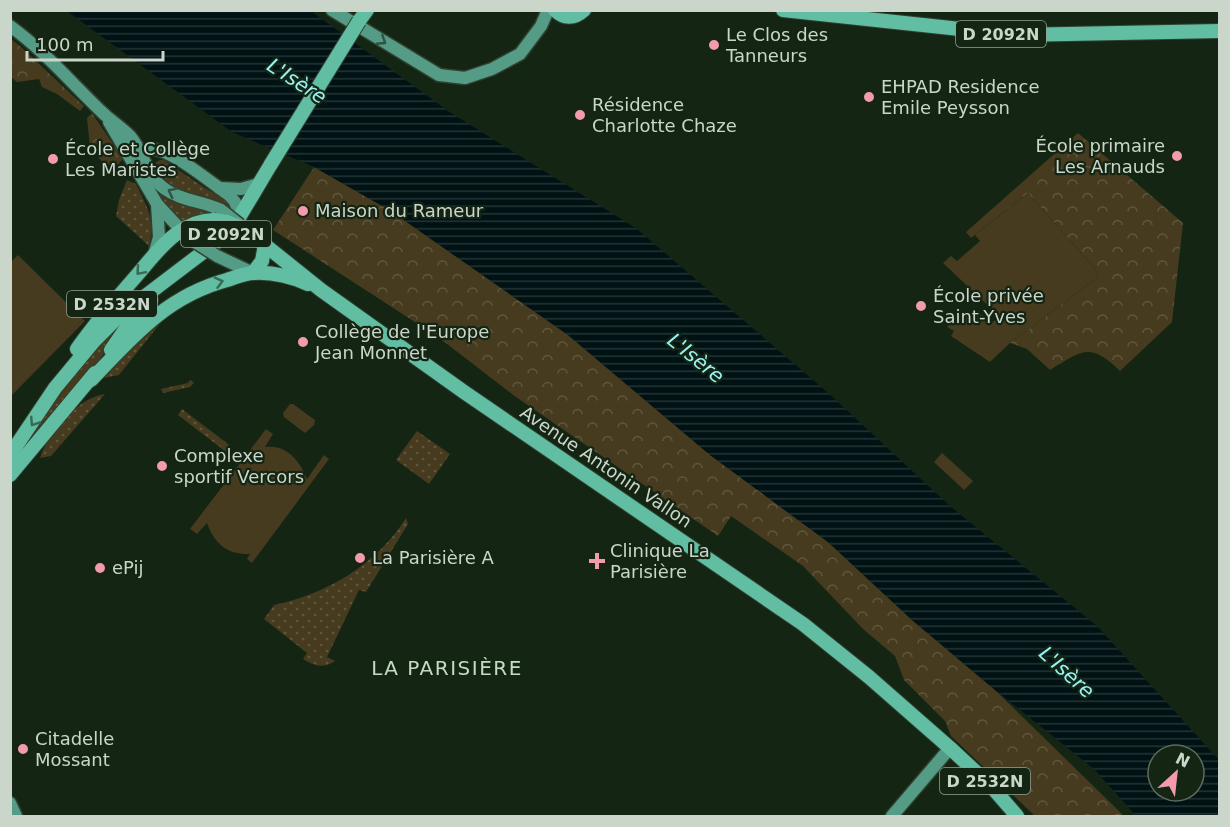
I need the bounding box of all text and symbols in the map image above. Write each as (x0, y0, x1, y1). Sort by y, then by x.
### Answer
road number: D 2092N (956, 21, 1046, 47)
scale bar (27, 24, 164, 62)
place label: Le Clos des Tanneurs (725, 24, 828, 66)
text: 100 m (36, 34, 94, 55)
one-way arrow (375, 34, 386, 45)
marker: Le Clos des Tanneurs (707, 38, 721, 52)
water label: L'Isère (263, 53, 331, 109)
place label: EHPAD Residence Emile Peysson (881, 76, 1040, 118)
marker: EHPAD Residence Emile Peysson (862, 90, 876, 104)
place label: Résidence Charlotte Chaze (592, 94, 737, 136)
marker: Résidence Charlotte Chaze (573, 108, 587, 122)
place label: École primaire Les Arnauds (1035, 135, 1165, 177)
place label: École et Collège Les Maristes (65, 138, 210, 180)
marker: École primaire Les Arnauds (1170, 149, 1184, 163)
marker: École et Collège Les Maristes (46, 152, 60, 166)
one-way arrow (167, 188, 178, 199)
place label: Maison du Rameur (315, 200, 484, 221)
marker: Maison du Rameur (296, 204, 310, 218)
road number: D 2092N (181, 221, 271, 247)
one-way arrow (136, 264, 147, 275)
one-way arrow (213, 277, 224, 289)
place label: École privée Saint-Yves (933, 285, 1044, 327)
road number: D 2532N (67, 291, 157, 317)
marker: École privée Saint-Yves (914, 299, 928, 313)
place label: Collège de l'Europe Jean Monnet (314, 321, 489, 363)
water label: L'Isère (663, 328, 729, 388)
marker: Collège de l'Europe Jean Monnet (296, 335, 310, 349)
street label: Avenue Antonin Vallon (517, 401, 696, 532)
one-way arrow (30, 416, 41, 427)
place label: Complexe sportif Vercors (174, 445, 304, 487)
marker: Complexe sportif Vercors (155, 459, 169, 473)
place label: Clinique La Parisière (610, 540, 710, 582)
place label: La Parisière A (372, 547, 495, 568)
marker: La Parisière A (353, 551, 367, 565)
marker: Clinique La Parisière (588, 552, 606, 570)
place label: ePij (112, 557, 144, 578)
marker: ePij (93, 561, 107, 575)
water label: L'Isère (1035, 641, 1099, 703)
district label: LA PARISIÈRE (371, 656, 523, 680)
place label: Citadelle Mossant (35, 728, 114, 770)
marker: Citadelle Mossant (16, 742, 30, 756)
north arrow (1146, 743, 1206, 803)
text: N (1172, 749, 1193, 772)
road number: D 2532N (940, 768, 1030, 794)

